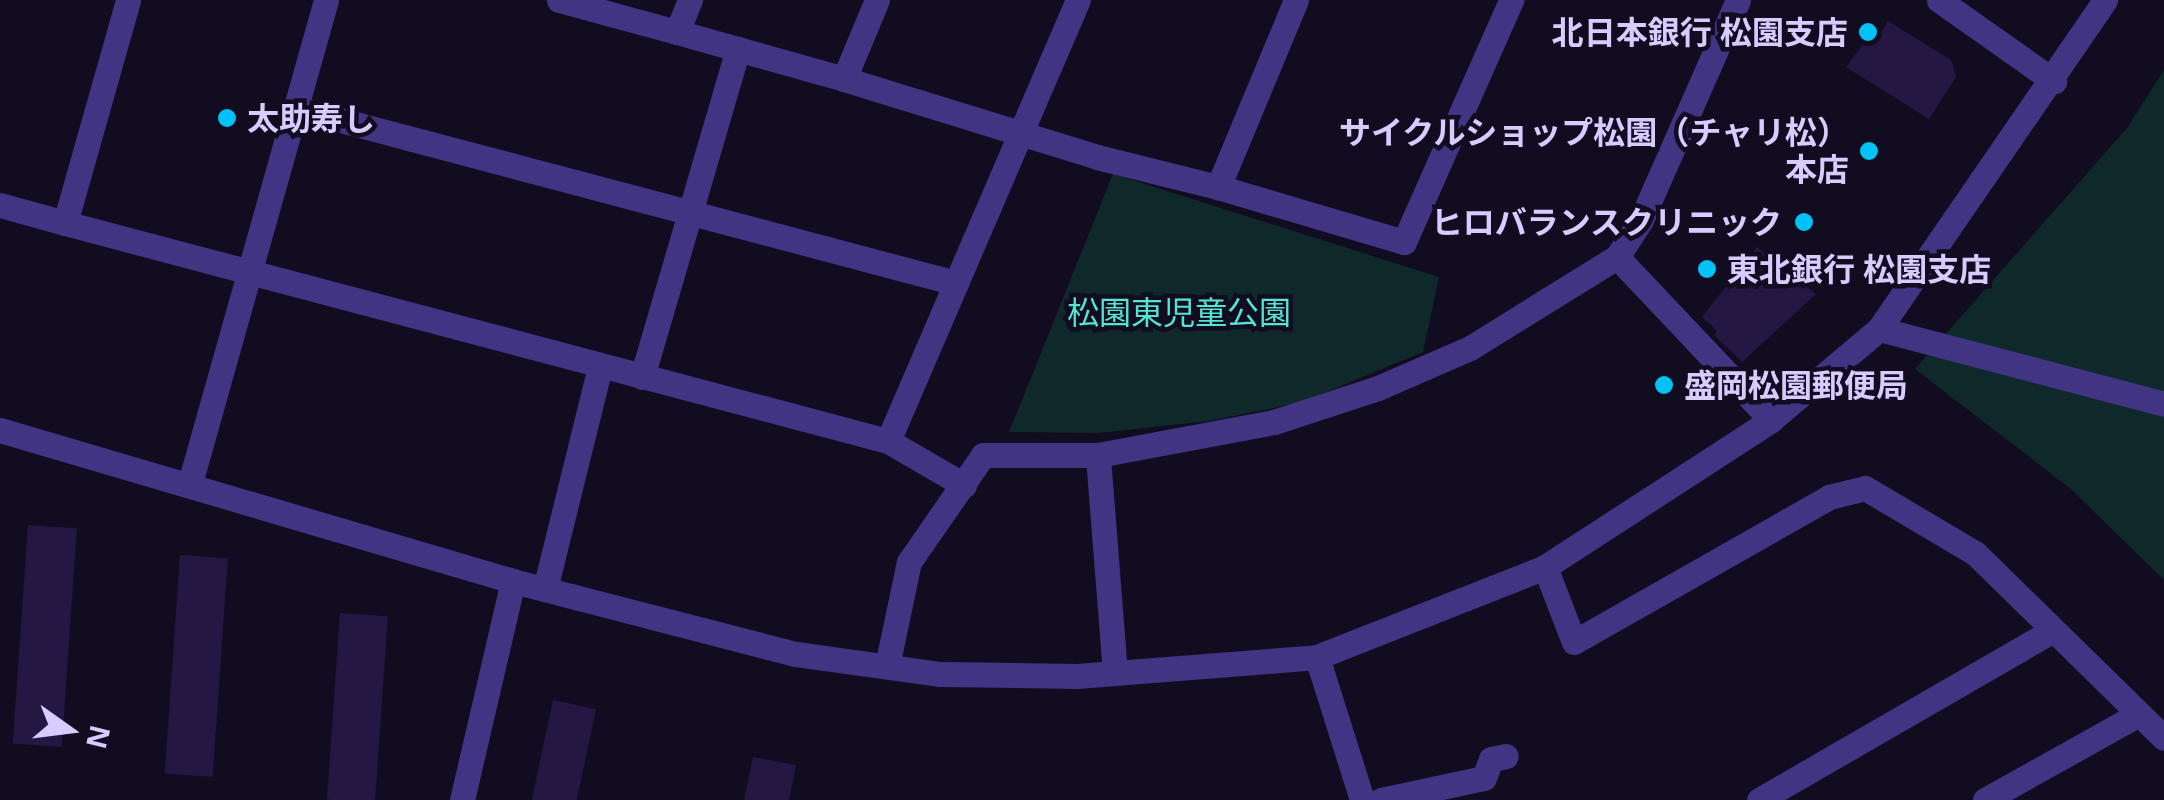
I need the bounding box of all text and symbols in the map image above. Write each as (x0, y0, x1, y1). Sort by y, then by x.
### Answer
place label: 北日本銀行 松園支店 (1552, 13, 1848, 51)
marker: 北日本銀行 松園支店 (1857, 21, 1879, 43)
place label: 太助寿し (247, 99, 375, 137)
marker: 太助寿し (216, 107, 238, 129)
place label: サイクルショップ松園（チャリ松） 本店 (1337, 114, 1849, 189)
marker: サイクルショップ松園（チャリ松） 本店 (1858, 140, 1880, 162)
place label: ヒロバランスクリニック (1430, 203, 1782, 241)
marker: ヒロバランスクリニック (1791, 209, 1817, 235)
place label: 東北銀行 松園支店 (1727, 250, 1991, 288)
marker: 東北銀行 松園支店 (1696, 258, 1718, 280)
park label: 松園東児童公園 (1067, 293, 1291, 331)
place label: 盛岡松園郵便局 (1684, 366, 1908, 404)
marker: 盛岡松園郵便局 (1653, 374, 1675, 396)
north arrow (20, 680, 120, 780)
text: N (78, 722, 120, 753)

